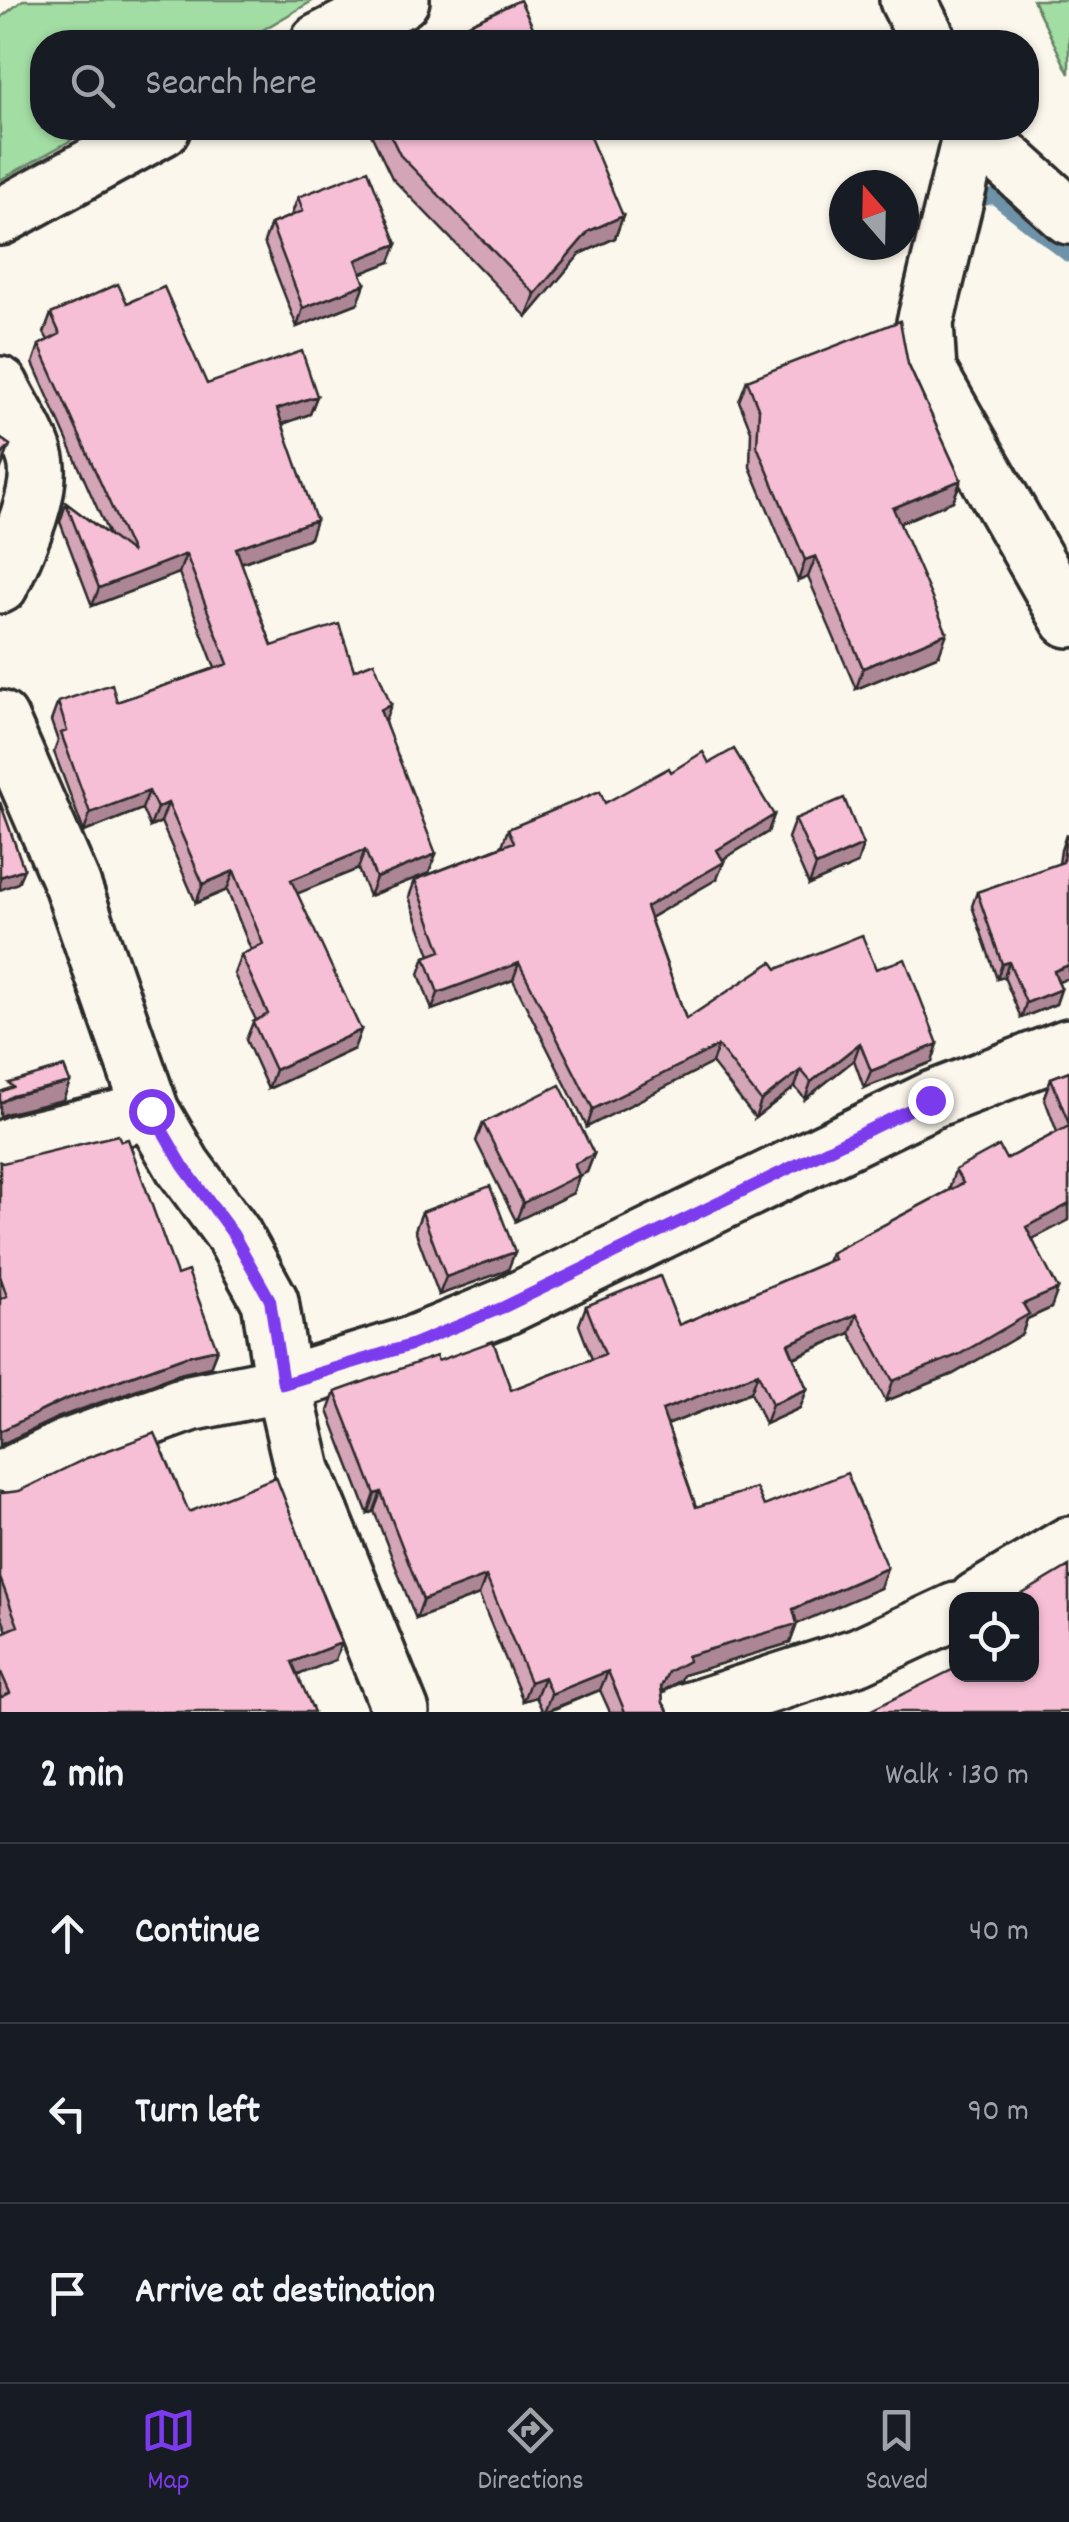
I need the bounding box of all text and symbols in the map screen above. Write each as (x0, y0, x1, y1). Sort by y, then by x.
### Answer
search box (30, 30, 1039, 140)
icon: search (65, 58, 120, 113)
text: Search here (145, 58, 317, 113)
north arrow (829, 170, 919, 260)
route end (908, 1078, 954, 1124)
route start (129, 1089, 175, 1135)
map controls (949, 1592, 1039, 1682)
button: locate (949, 1592, 1039, 1682)
text: 2 min (40, 1747, 124, 1807)
text: Walk · 130 m (885, 1754, 1029, 1800)
icon: ahead (40, 1906, 95, 1961)
text: Continue (135, 1906, 260, 1961)
text: 40 m (969, 1910, 1029, 1956)
icon: left (40, 2086, 95, 2141)
text: Turn left (135, 2086, 260, 2141)
text: 90 m (968, 2090, 1029, 2136)
icon: arrive (40, 2266, 95, 2321)
text: Arrive at destination (135, 2266, 435, 2321)
tab: Map (141, 2403, 196, 2503)
tab: Directions (478, 2403, 584, 2503)
tab: Saved (866, 2403, 928, 2503)

